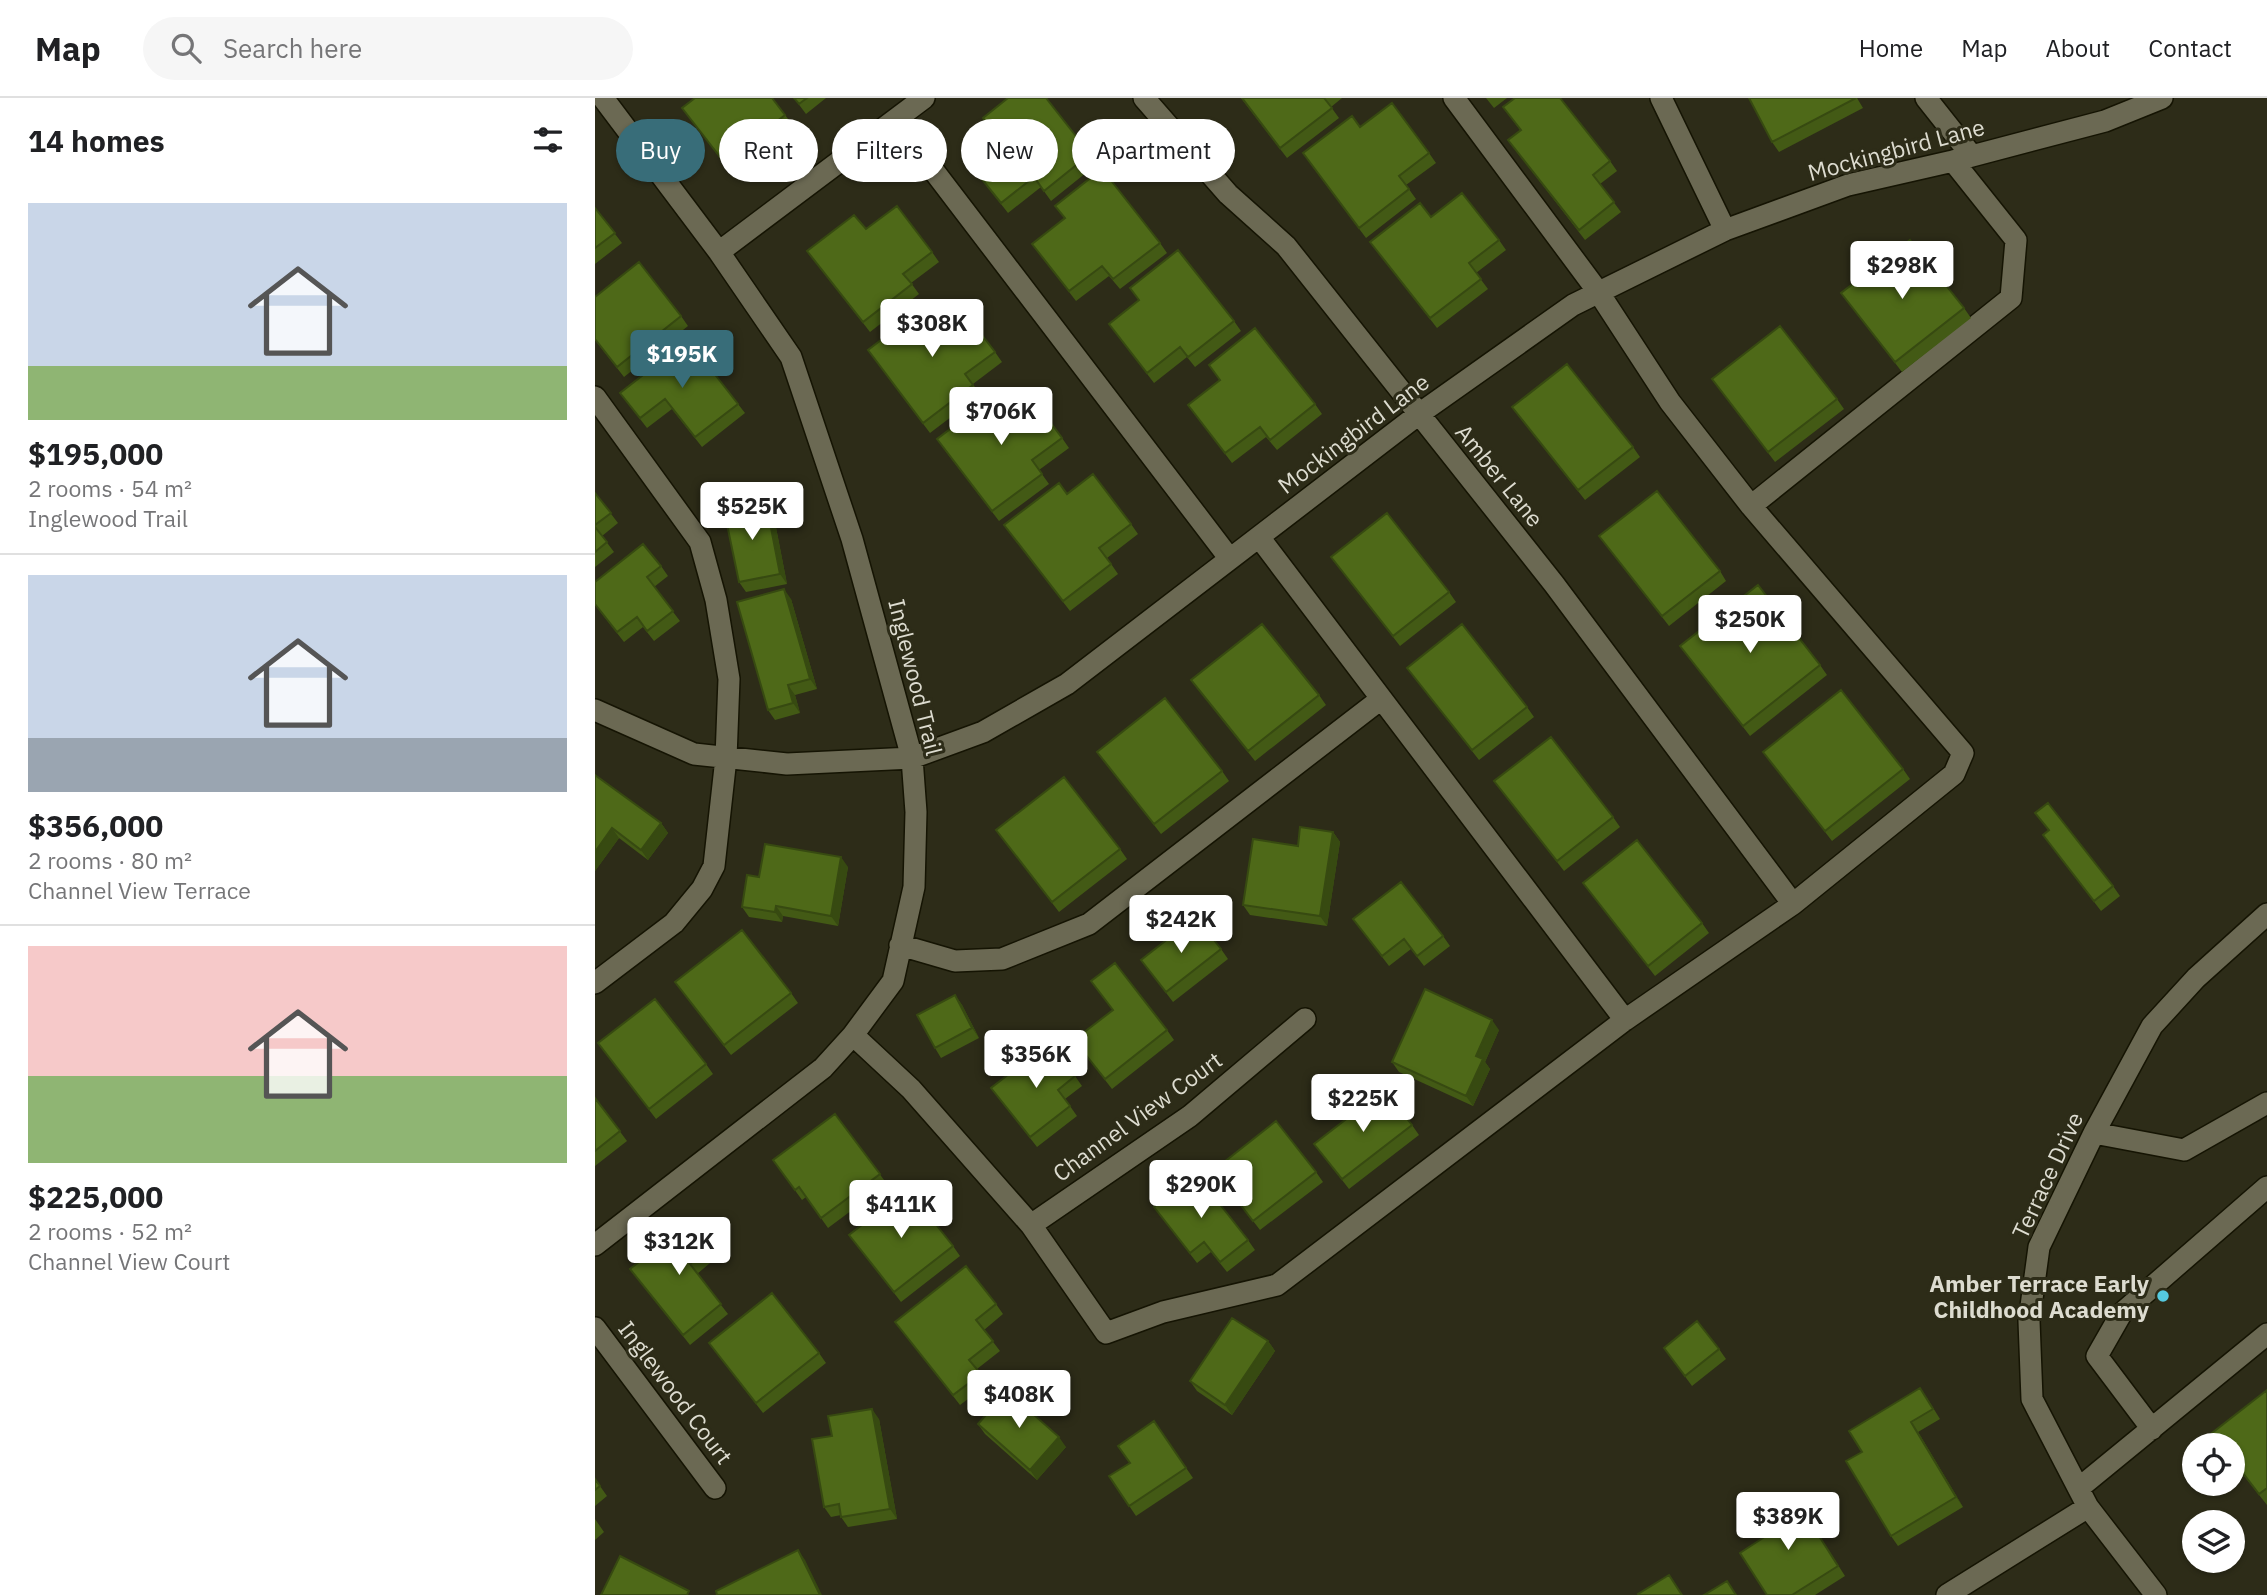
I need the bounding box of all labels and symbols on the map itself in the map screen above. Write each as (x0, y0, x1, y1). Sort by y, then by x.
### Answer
street label: Mockingbird Lane (1804, 111, 1988, 187)
pin: $298K (1853, 242, 1951, 301)
pin: $308K (883, 300, 981, 359)
pin: $195K (633, 330, 731, 390)
street label: Mockingbird Lane (1271, 366, 1435, 500)
pin: $706K (952, 388, 1050, 447)
street label: Amber Lane (1449, 417, 1551, 533)
pin: $525K (703, 482, 801, 542)
street label: Inglewood Trail (882, 596, 950, 758)
pin: $250K (1701, 596, 1799, 655)
pin: $242K (1132, 896, 1230, 955)
pin: $356K (987, 1030, 1085, 1090)
street label: Channel View Court (1046, 1044, 1228, 1188)
pin: $225K (1314, 1074, 1412, 1134)
street label: Terrace Drive (2005, 1107, 2089, 1243)
pin: $290K (1152, 1160, 1250, 1220)
pin: $411K (852, 1180, 950, 1240)
pin: $312K (630, 1218, 728, 1277)
place label: Amber Terrace Early Childhood Academy (1929, 1268, 2150, 1324)
marker: Amber Terrace Early Childhood Academy (2155, 1288, 2171, 1304)
street label: Inglewood Court (612, 1314, 740, 1470)
pin: $408K (970, 1370, 1068, 1430)
pin: $389K (1739, 1492, 1837, 1552)

